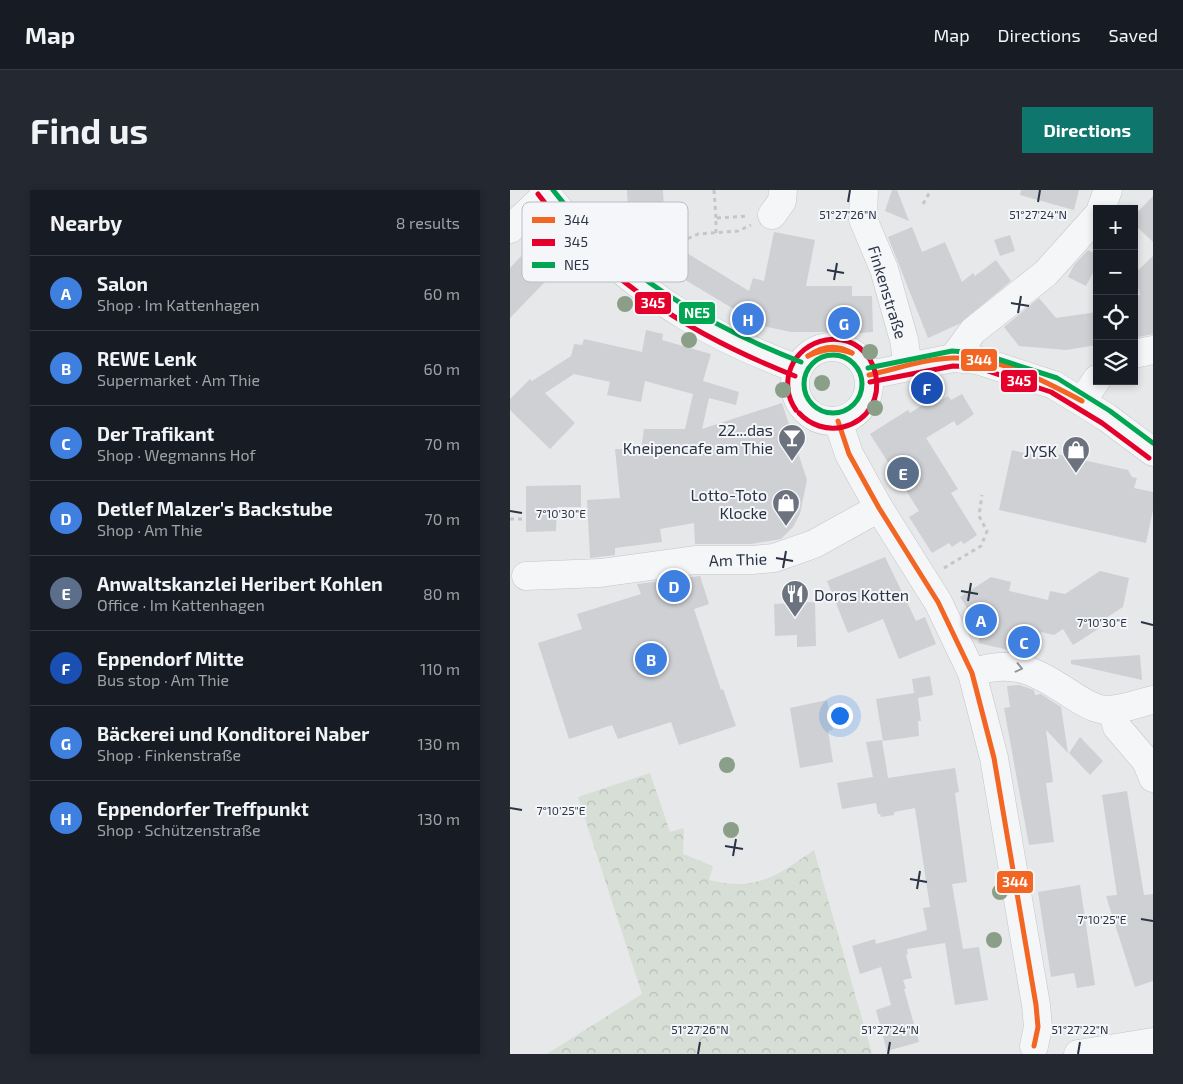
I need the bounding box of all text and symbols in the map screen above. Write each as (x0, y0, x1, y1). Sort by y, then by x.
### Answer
text: Map (25, 20, 75, 49)
text: Map (933, 24, 970, 46)
text: Directions (998, 24, 1081, 46)
text: Saved (1109, 24, 1158, 46)
button: Directions (1022, 107, 1153, 153)
text: Find us (30, 109, 148, 151)
legend (522, 202, 688, 282)
map controls (1093, 205, 1138, 385)
button: + (1093, 205, 1138, 250)
text: 51°27'26"N (819, 207, 877, 221)
text: 51°27'24"N (1009, 207, 1067, 221)
text: Nearby (50, 210, 122, 235)
text: 344 (564, 211, 589, 228)
text: 8 results (396, 213, 460, 232)
text: 345 (564, 233, 588, 250)
street label: Finkenstraße (865, 243, 911, 341)
button: − (1093, 250, 1138, 295)
text: NE5 (564, 256, 589, 273)
text: Salon (97, 272, 148, 295)
text: A (61, 284, 71, 303)
text: 60 m (424, 284, 460, 303)
line badge: 345 (634, 291, 672, 315)
text: 345 (641, 294, 666, 311)
text: Shop · Im Kattenhagen (97, 295, 259, 314)
button: locate (1093, 295, 1138, 340)
pin: H (732, 300, 764, 338)
line badge: NE5 (678, 301, 716, 325)
text: NE5 (684, 304, 710, 321)
pin: G (828, 304, 860, 342)
button: layers (1093, 340, 1138, 385)
text: REWE Lenk (97, 347, 197, 370)
line badge: 344 (960, 348, 998, 372)
text: 344 (966, 351, 992, 368)
text: B (61, 359, 71, 378)
text: 60 m (424, 359, 460, 378)
pin: F (911, 369, 943, 407)
line badge: 345 (1000, 369, 1038, 393)
text: Supermarket · Am Thie (97, 370, 260, 389)
text: 345 (1007, 372, 1032, 389)
place label: 22...das Kneipencafe am Thie (623, 420, 773, 457)
text: Der Trafikant (97, 422, 214, 445)
bar icon: 22...das Kneipencafe am Thie (777, 423, 807, 462)
text: C (61, 434, 71, 453)
text: 70 m (425, 434, 460, 453)
shop icon: JYSK (1061, 435, 1091, 474)
place label: JYSK (1024, 441, 1058, 460)
text: Shop · Wegmanns Hof (97, 445, 256, 464)
pin: E (887, 454, 919, 492)
place label: Lotto-Toto Klocke (690, 485, 767, 522)
shop icon: Lotto-Toto Klocke (771, 488, 801, 527)
text: Detlef Malzer's Backstube (97, 497, 333, 520)
text: 7°10'30"E (536, 506, 586, 520)
text: D (61, 509, 71, 528)
text: 70 m (425, 509, 460, 528)
text: Shop · Am Thie (97, 520, 203, 539)
street label: Am Thie (709, 548, 767, 570)
pin: D (658, 567, 690, 605)
text: Anwaltskanzlei Heribert Kohlen (97, 572, 383, 595)
restaurant icon: Doros Kotten (780, 579, 810, 618)
text: E (61, 584, 71, 603)
text: 80 m (423, 584, 460, 603)
place label: Doros Kotten (814, 585, 909, 604)
text: Office · Im Kattenhagen (97, 595, 265, 614)
pin: A (965, 601, 997, 639)
text: 7°10'30"E (1077, 615, 1127, 629)
pin: C (1008, 623, 1040, 661)
pin: B (635, 640, 667, 678)
text: Eppendorf Mitte (97, 647, 244, 670)
text: F (62, 659, 70, 678)
text: 110 m (420, 659, 460, 678)
one-way arrow (1014, 662, 1023, 673)
text: Bus stop · Am Thie (97, 670, 229, 689)
your location (827, 703, 853, 729)
text: Bäckerei und Konditorei Naber (97, 722, 369, 745)
text: G (61, 734, 71, 753)
text: 130 m (418, 734, 460, 753)
text: Shop · Finkenstraße (97, 745, 241, 764)
text: Eppendorfer Treffpunkt (97, 797, 309, 820)
text: 7°10'25"E (536, 803, 586, 817)
text: H (60, 809, 72, 828)
text: 130 m (418, 809, 460, 828)
text: Shop · Schützenstraße (97, 820, 261, 839)
line badge: 344 (996, 870, 1034, 894)
text: 344 (1002, 873, 1028, 890)
text: 7°10'25"E (1077, 912, 1127, 926)
text: 51°27'26"N (671, 1022, 729, 1036)
text: 51°27'24"N (861, 1022, 919, 1036)
text: 51°27'22"N (1051, 1022, 1109, 1036)

